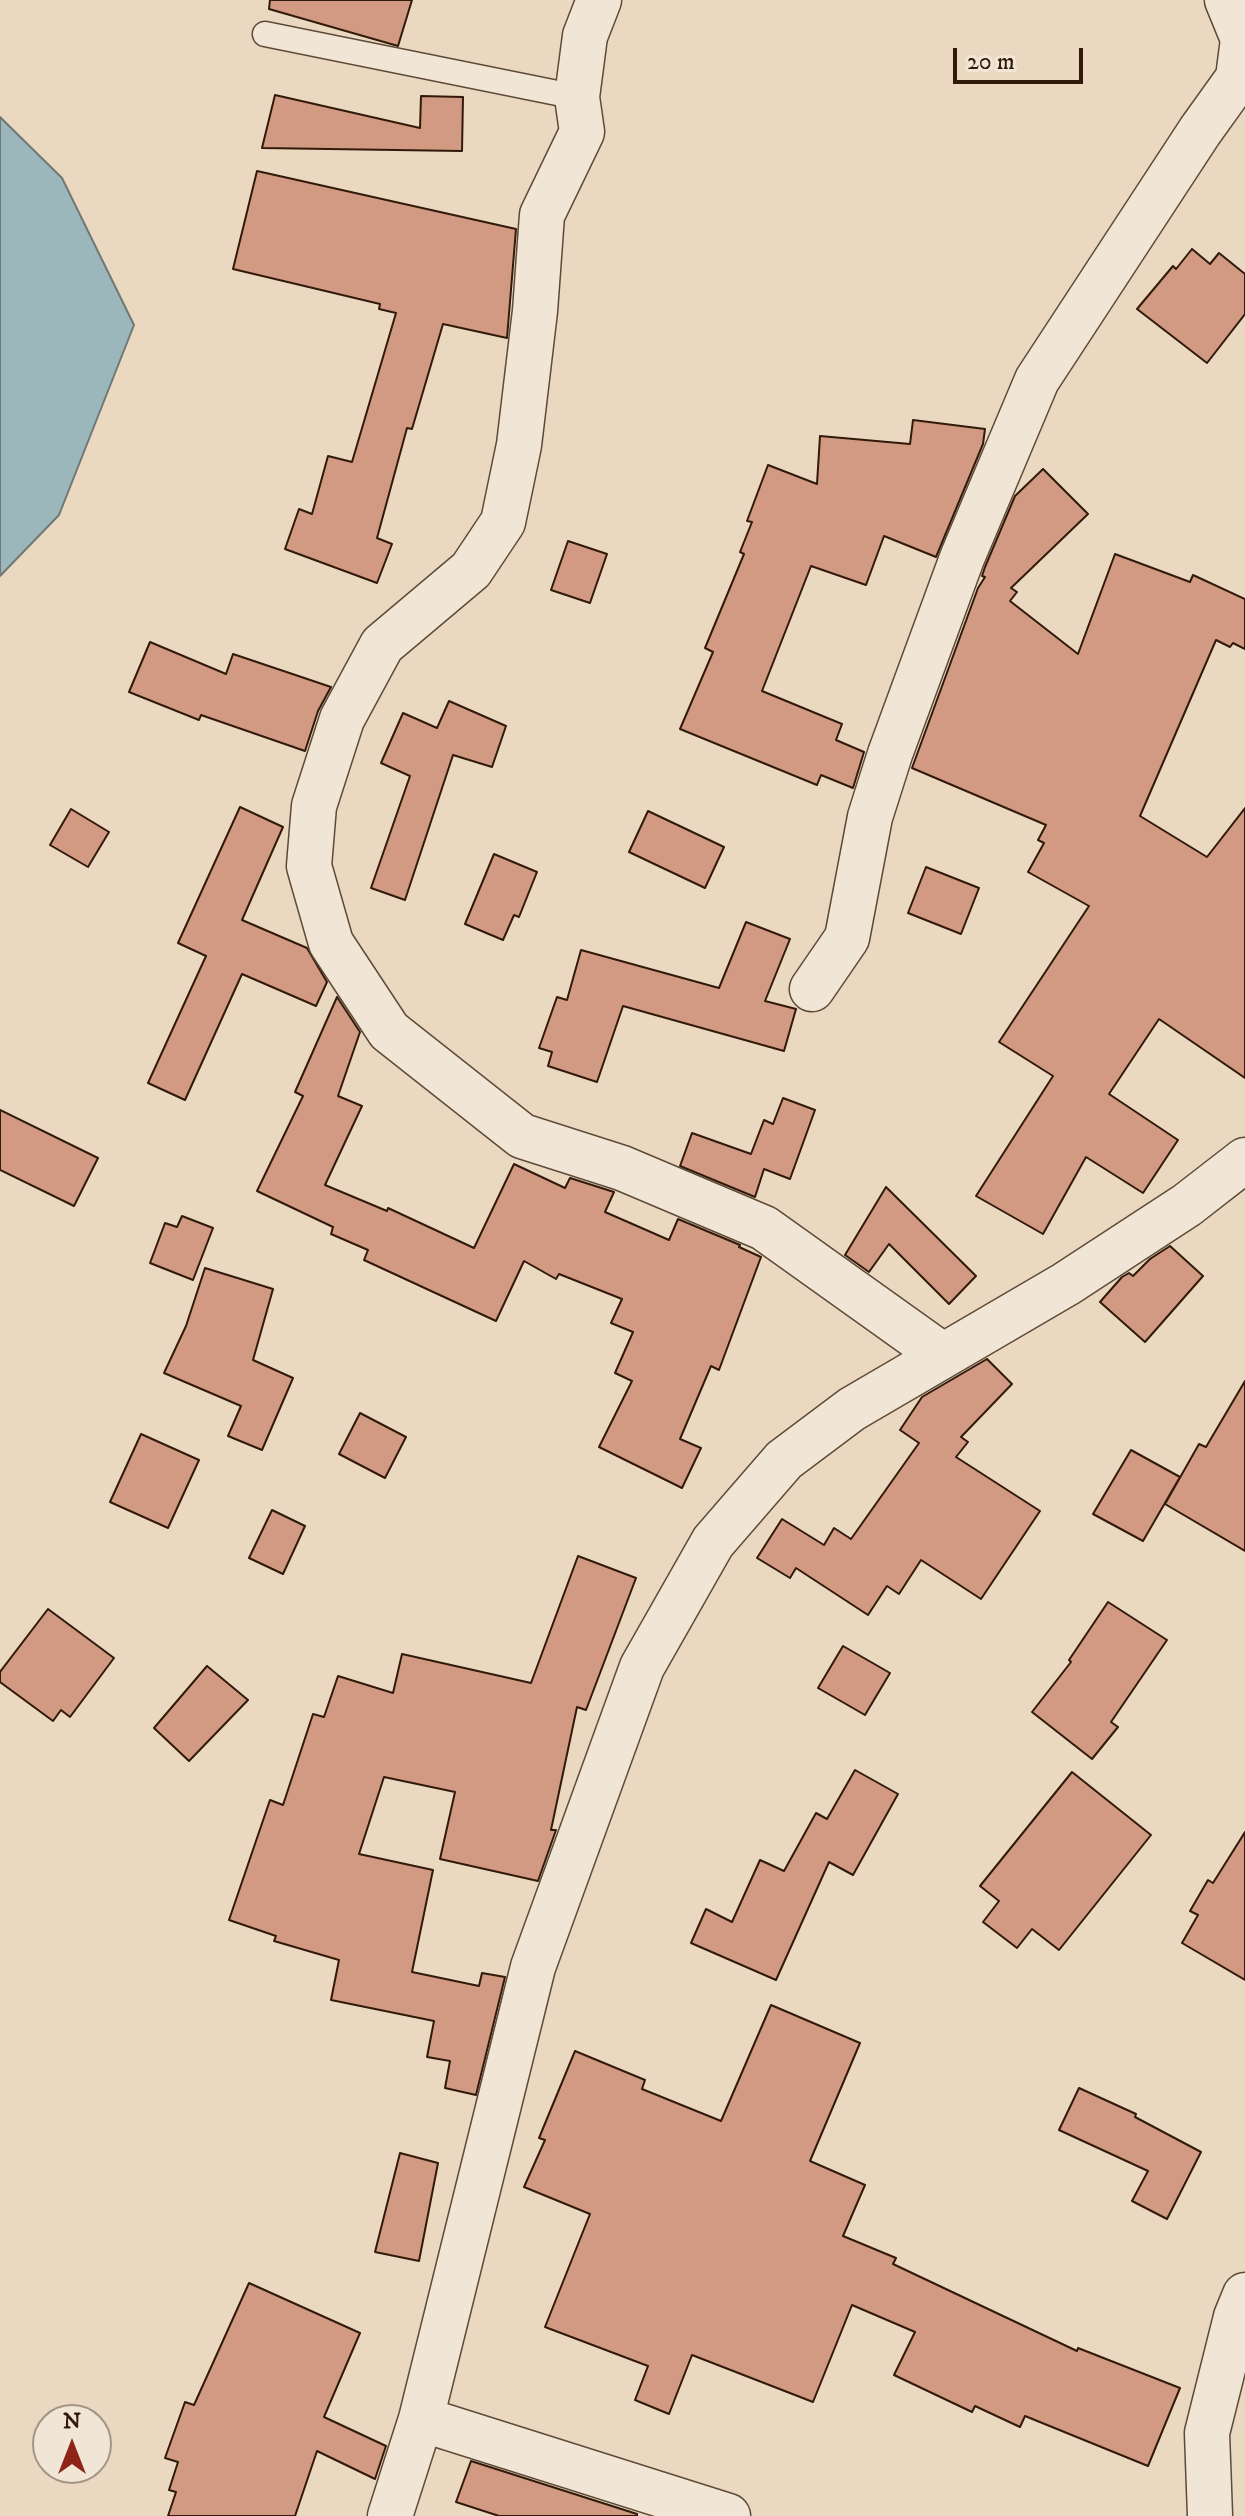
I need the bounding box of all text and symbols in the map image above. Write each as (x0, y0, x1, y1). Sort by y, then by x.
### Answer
scale bar (957, 32, 1087, 82)
text: 20 m (967, 47, 1015, 77)
north arrow (32, 2404, 112, 2484)
text: N (63, 2408, 81, 2435)

